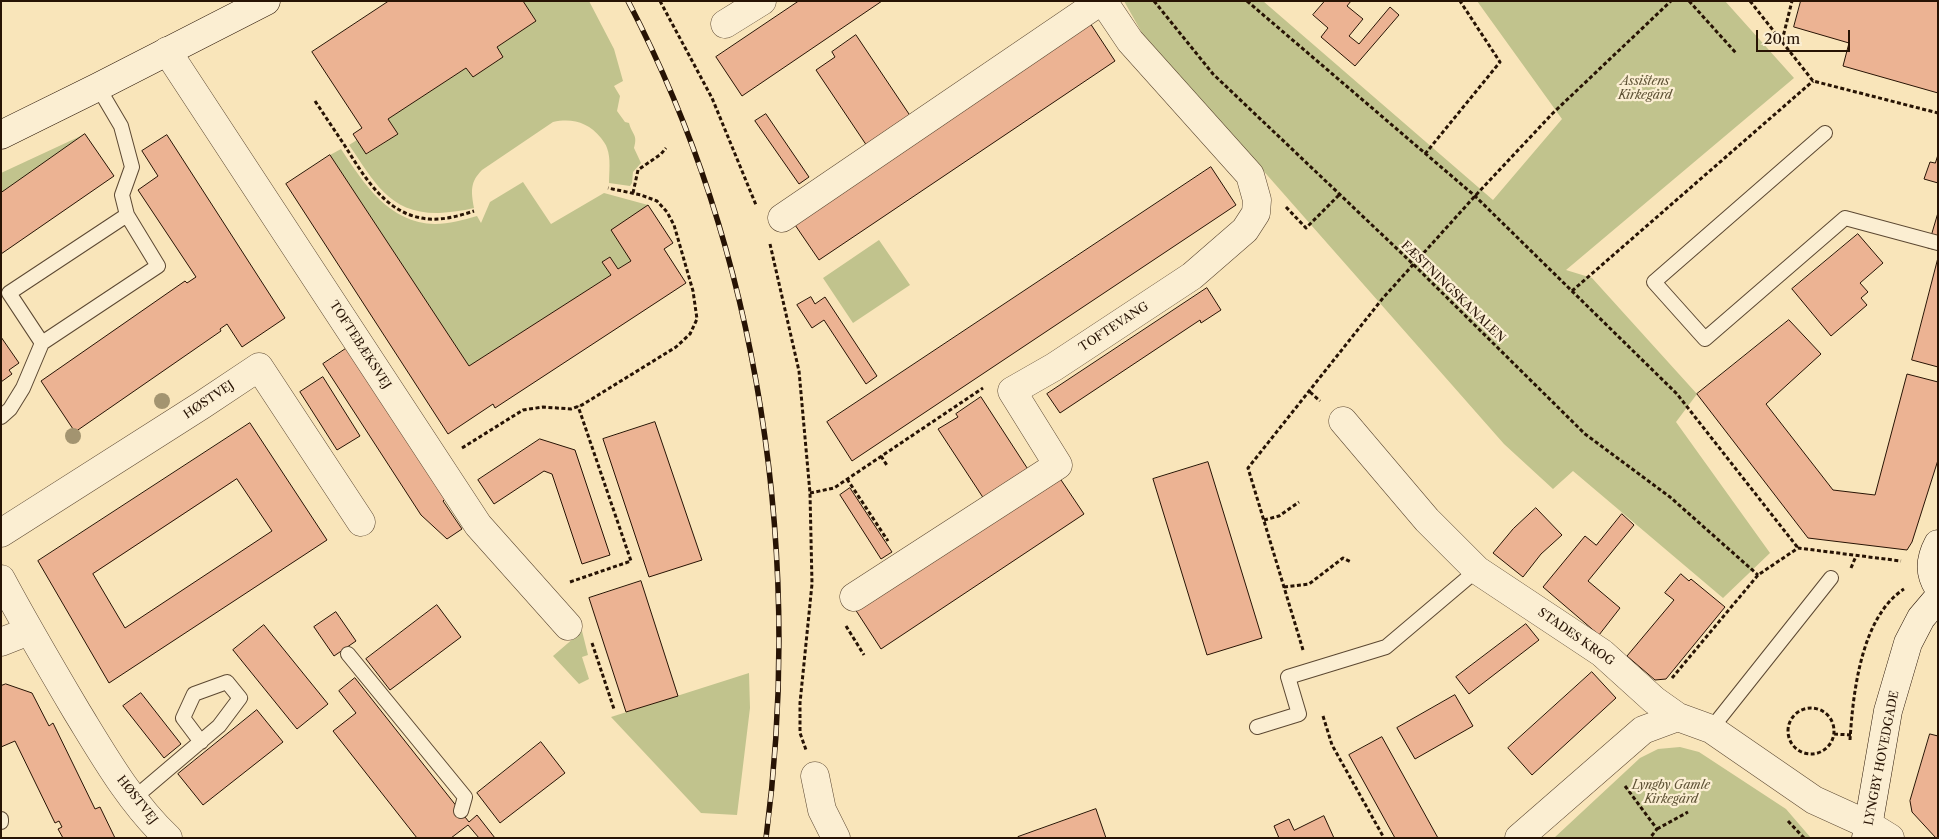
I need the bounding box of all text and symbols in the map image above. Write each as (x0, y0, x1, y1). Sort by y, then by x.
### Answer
scale bar (1759, 20, 1853, 52)
text: 20 m (1764, 29, 1800, 48)
park label: Assistens Kirkegård (1618, 75, 1672, 103)
street label: FÆSTNINGSKANALEN (1398, 238, 1508, 346)
street label: TOFTEBÆKSVEJ (326, 298, 394, 392)
street label: TOFTEVANG (1077, 299, 1151, 355)
street label: HØSTVEJ (181, 378, 237, 422)
street label: STADES KROG (1535, 605, 1617, 669)
street label: LYNGBY HOVEDGADE (1862, 689, 1902, 827)
street label: HØSTVEJ (114, 773, 160, 827)
park label: Lyngby Gamle Kirkegård (1632, 779, 1710, 807)

